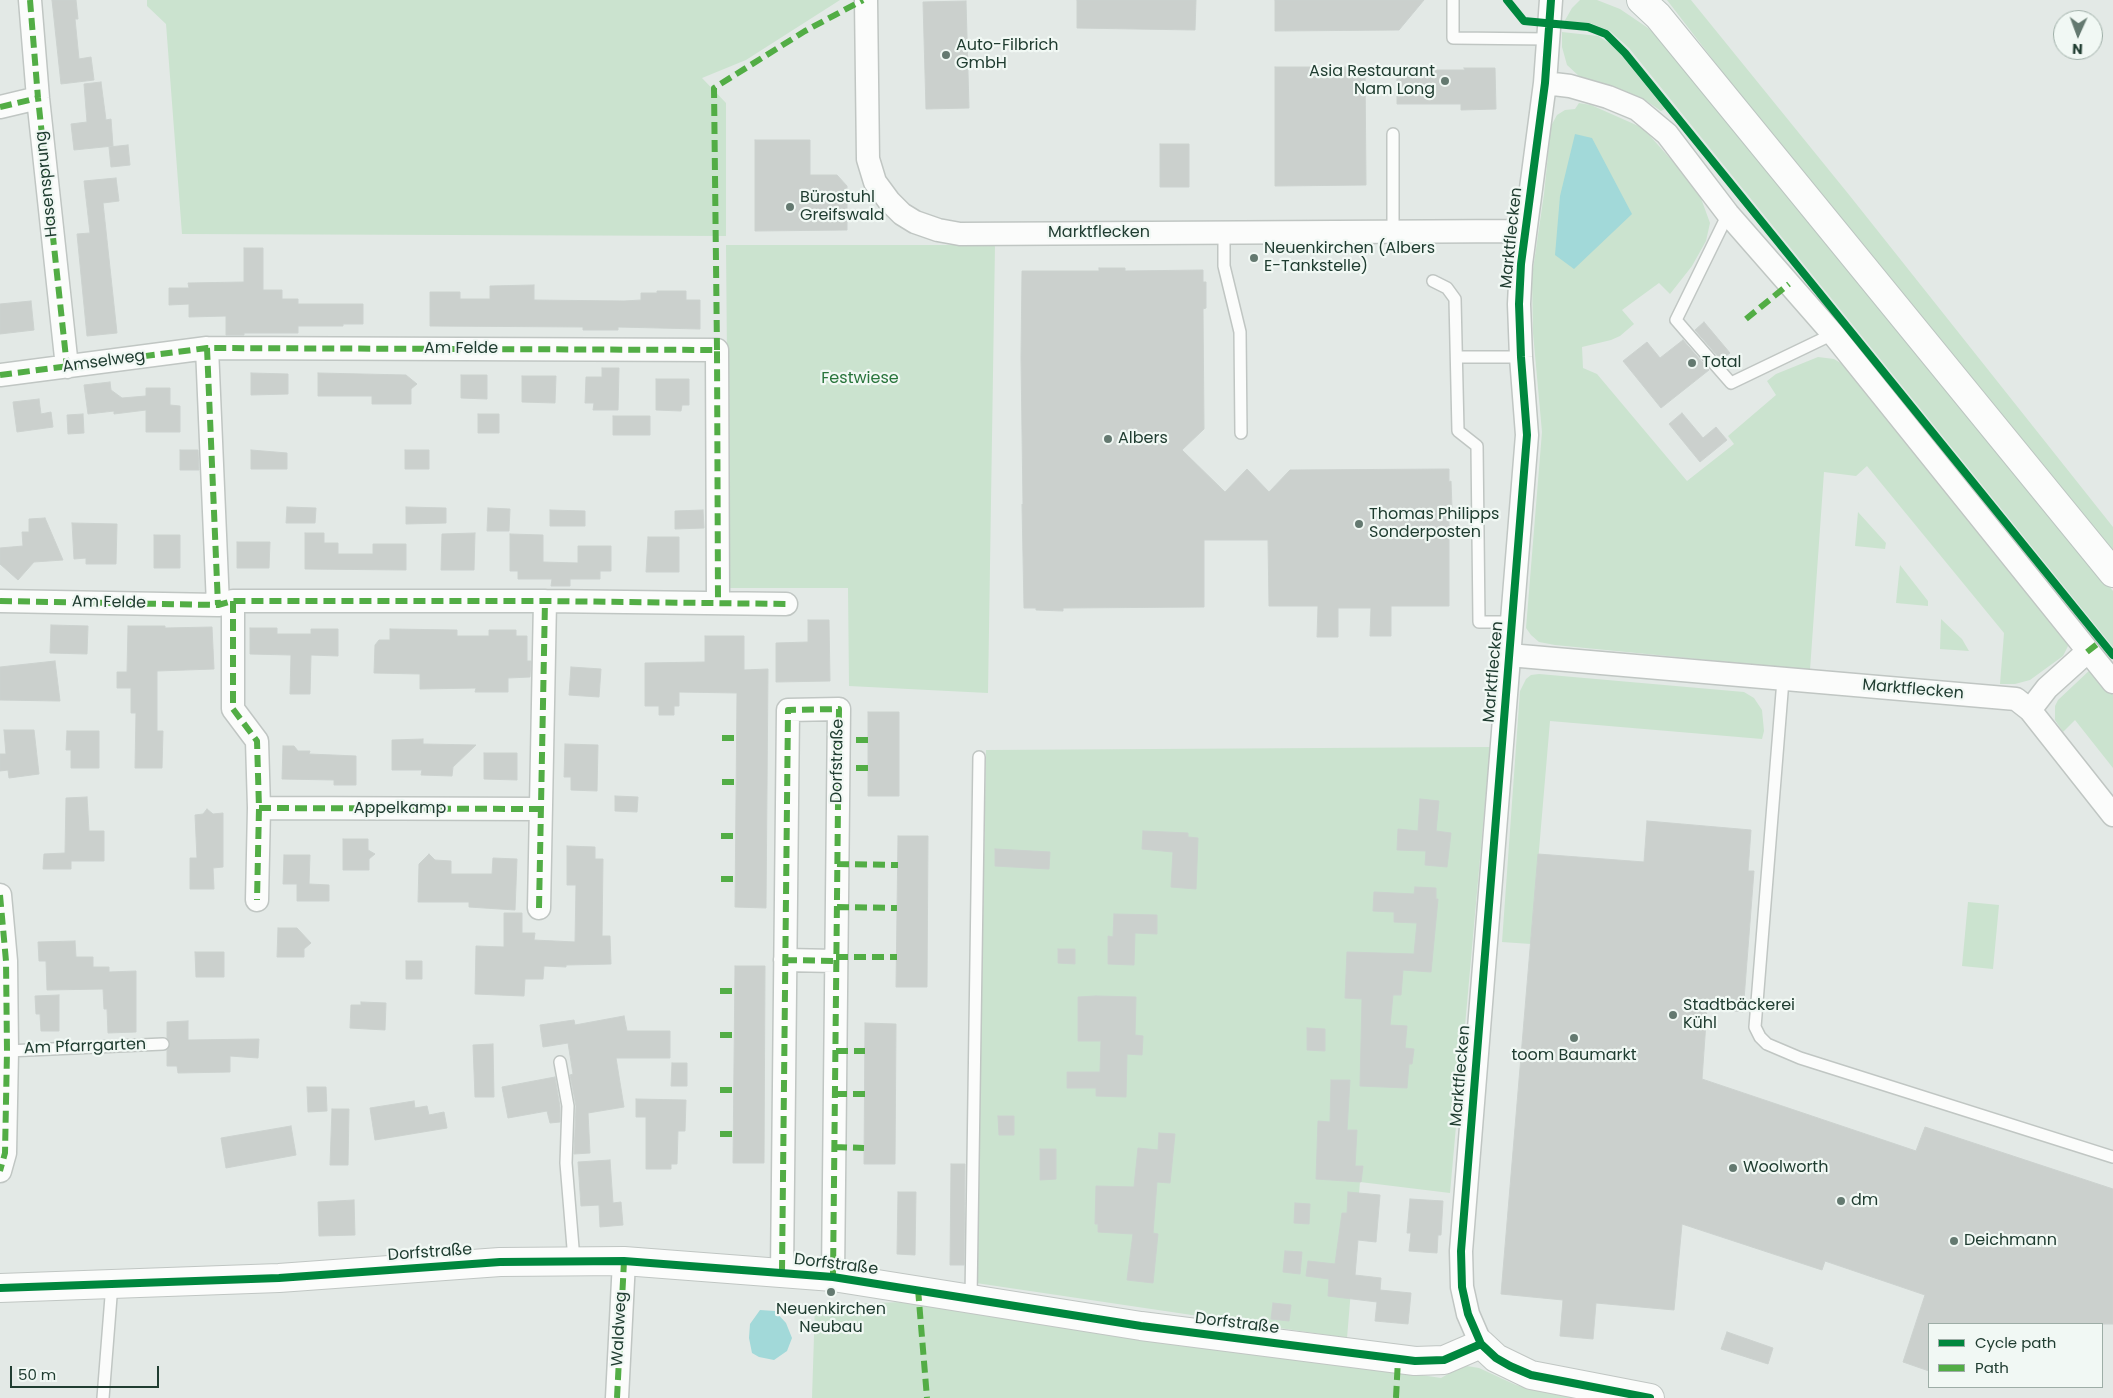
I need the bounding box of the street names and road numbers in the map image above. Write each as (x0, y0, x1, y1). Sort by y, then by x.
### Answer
street label: Hasensprung (32, 130, 62, 238)
street label: Marktflecken (1497, 186, 1527, 290)
street label: Marktflecken (1048, 223, 1150, 243)
street label: Am Felde (424, 339, 498, 359)
street label: Amselweg (61, 347, 147, 377)
street label: Am Felde (72, 593, 146, 613)
street label: Marktflecken (1480, 620, 1508, 724)
street label: Marktflecken (1861, 676, 1965, 704)
street label: Dorfstraße (828, 719, 848, 803)
street label: Appelkamp (354, 799, 446, 819)
street label: Marktflecken (1447, 1024, 1475, 1128)
street label: Am Pfarrgarten (24, 1035, 146, 1059)
street label: Dorfstraße (387, 1240, 473, 1266)
street label: Dorfstraße (793, 1250, 879, 1280)
street label: Waldweg (608, 1291, 632, 1367)
street label: Dorfstraße (1194, 1309, 1280, 1339)

